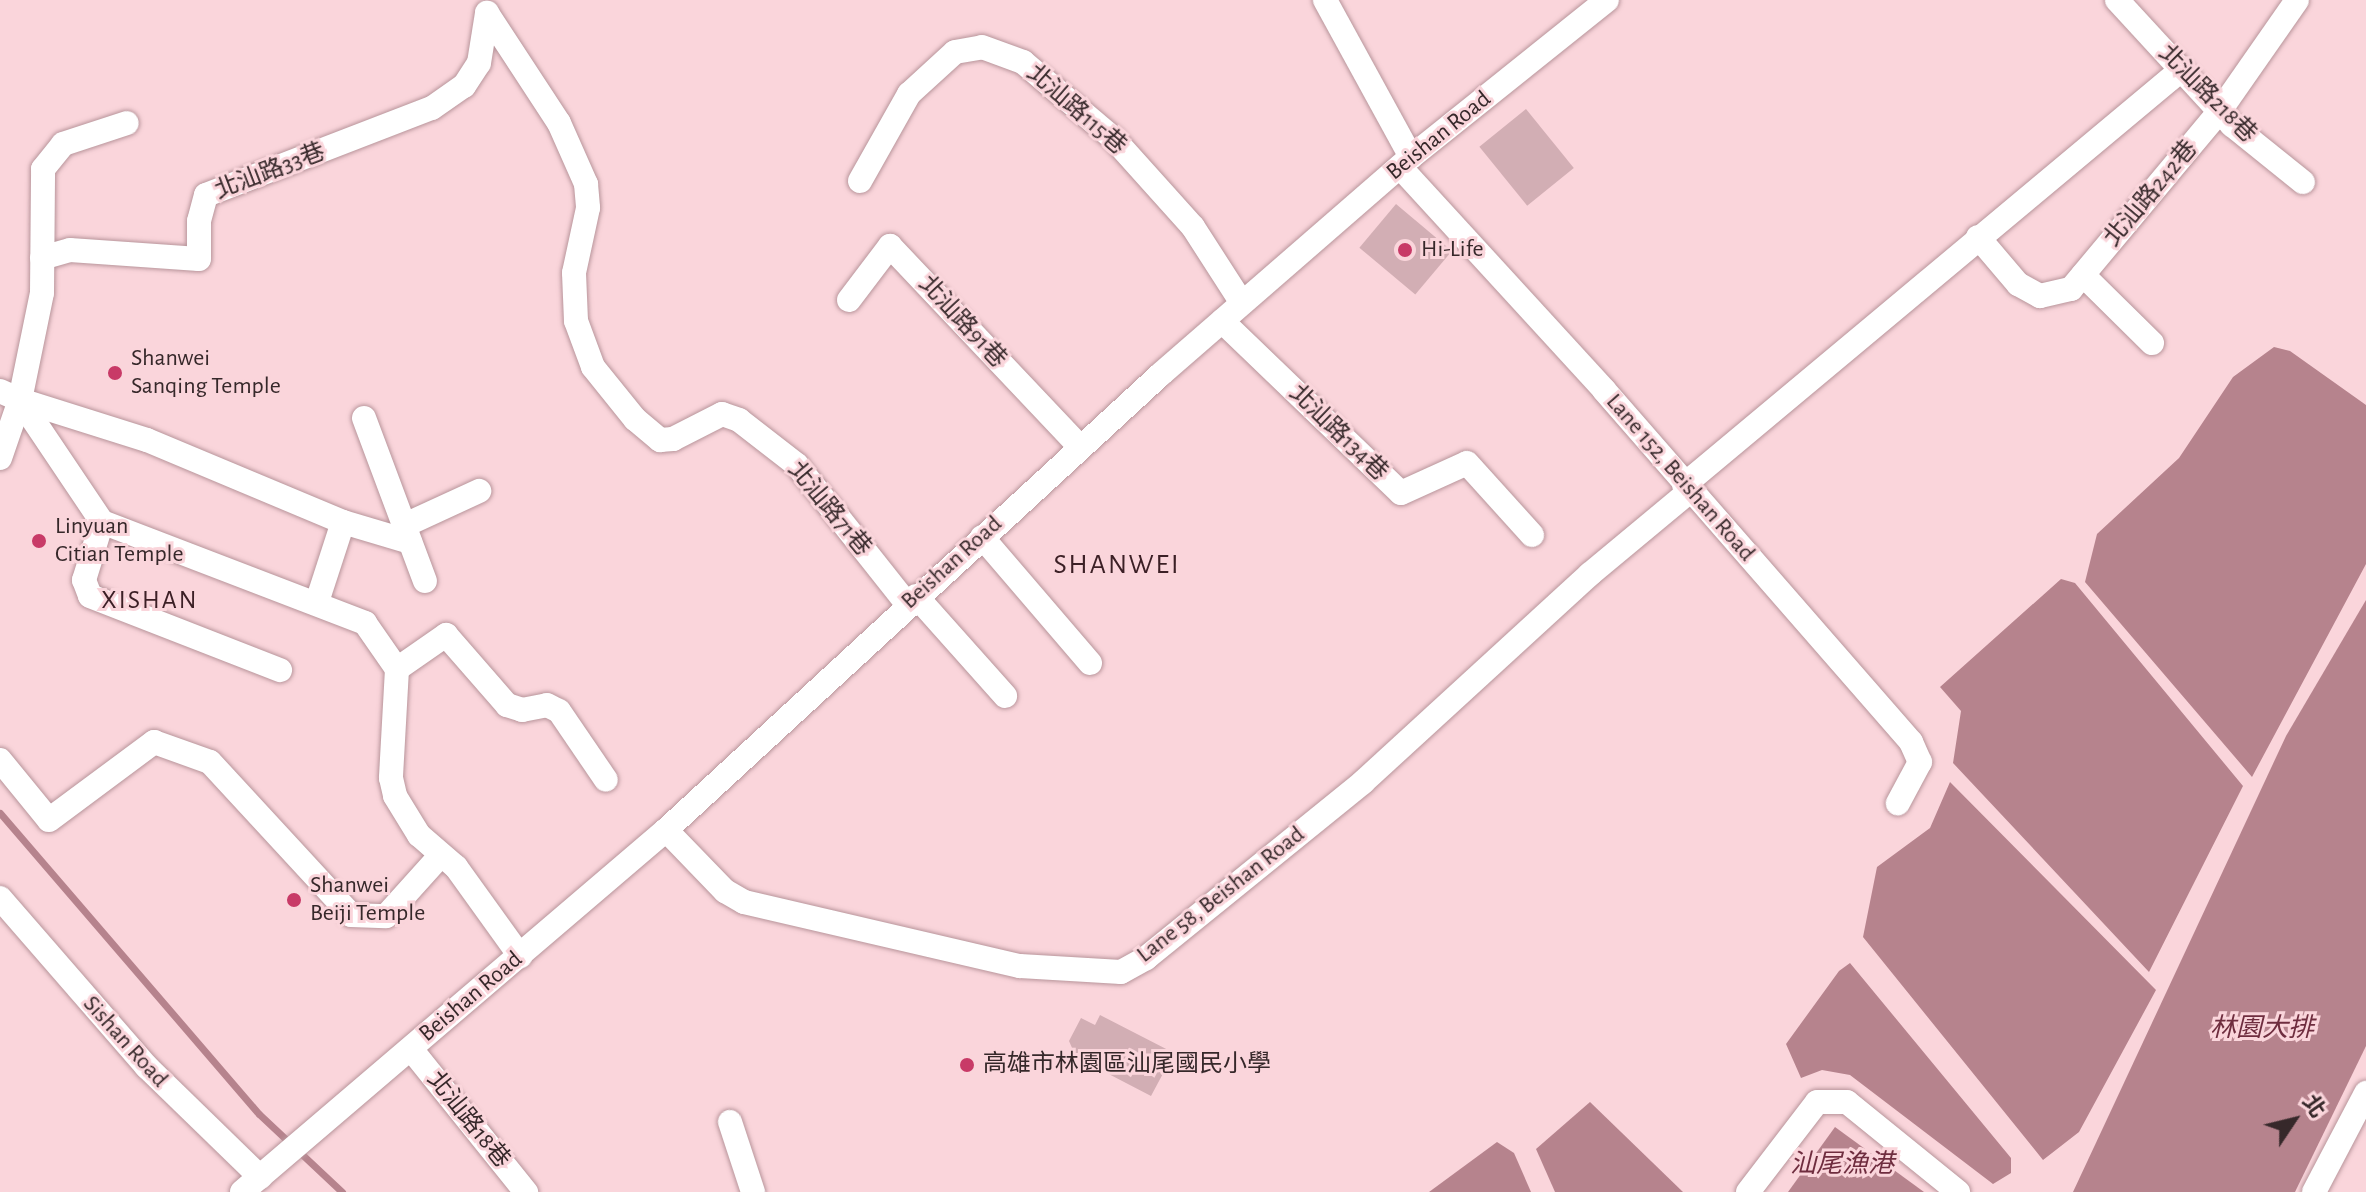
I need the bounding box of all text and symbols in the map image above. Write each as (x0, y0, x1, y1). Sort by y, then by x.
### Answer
street label: 北汕路218巷 (2152, 39, 2262, 149)
street label: 北汕路115巷 (1020, 59, 1132, 161)
street label: Beishan Road (1381, 85, 1497, 187)
street label: 北汕路242巷 (2098, 135, 2204, 253)
street label: 北汕路33巷 (211, 138, 329, 206)
place label: Hi-Life (1421, 236, 1484, 264)
marker: Hi-Life (1396, 241, 1414, 259)
street label: 北汕路91巷 (912, 270, 1012, 374)
place label: Shanwei Sanqing Temple (131, 345, 281, 401)
marker: Shanwei Sanqing Temple (106, 364, 124, 382)
street label: 北汕路134巷 (1283, 379, 1393, 487)
street label: Lane 152, Beishan Road (1599, 388, 1761, 568)
street label: 北汕路71巷 (781, 456, 877, 562)
street label: Beishan Road (896, 510, 1008, 616)
place label: Linyuan Citian Temple (55, 513, 184, 569)
marker: Linyuan Citian Temple (30, 532, 48, 550)
district label: SHANWEI (1053, 548, 1181, 582)
district label: XISHAN (101, 585, 199, 617)
street label: Lane 58, Beishan Road (1131, 821, 1311, 969)
place label: Shanwei Beiji Temple (310, 872, 425, 928)
marker: Shanwei Beiji Temple (285, 891, 303, 909)
street label: Beishan Road (414, 946, 528, 1048)
street label: Sishan Road (76, 990, 174, 1094)
water label: 林園大排 (2210, 1013, 2314, 1045)
place label: 高雄市林園區汕尾國民小學 (983, 1051, 1271, 1079)
marker: 高雄市林園區汕尾國民小學 (958, 1056, 976, 1074)
street label: 北汕路18巷 (420, 1066, 516, 1174)
north arrow (2254, 1080, 2334, 1160)
text: 北 (2298, 1091, 2329, 1122)
water label: 汕尾漁港 (1790, 1149, 1894, 1181)

